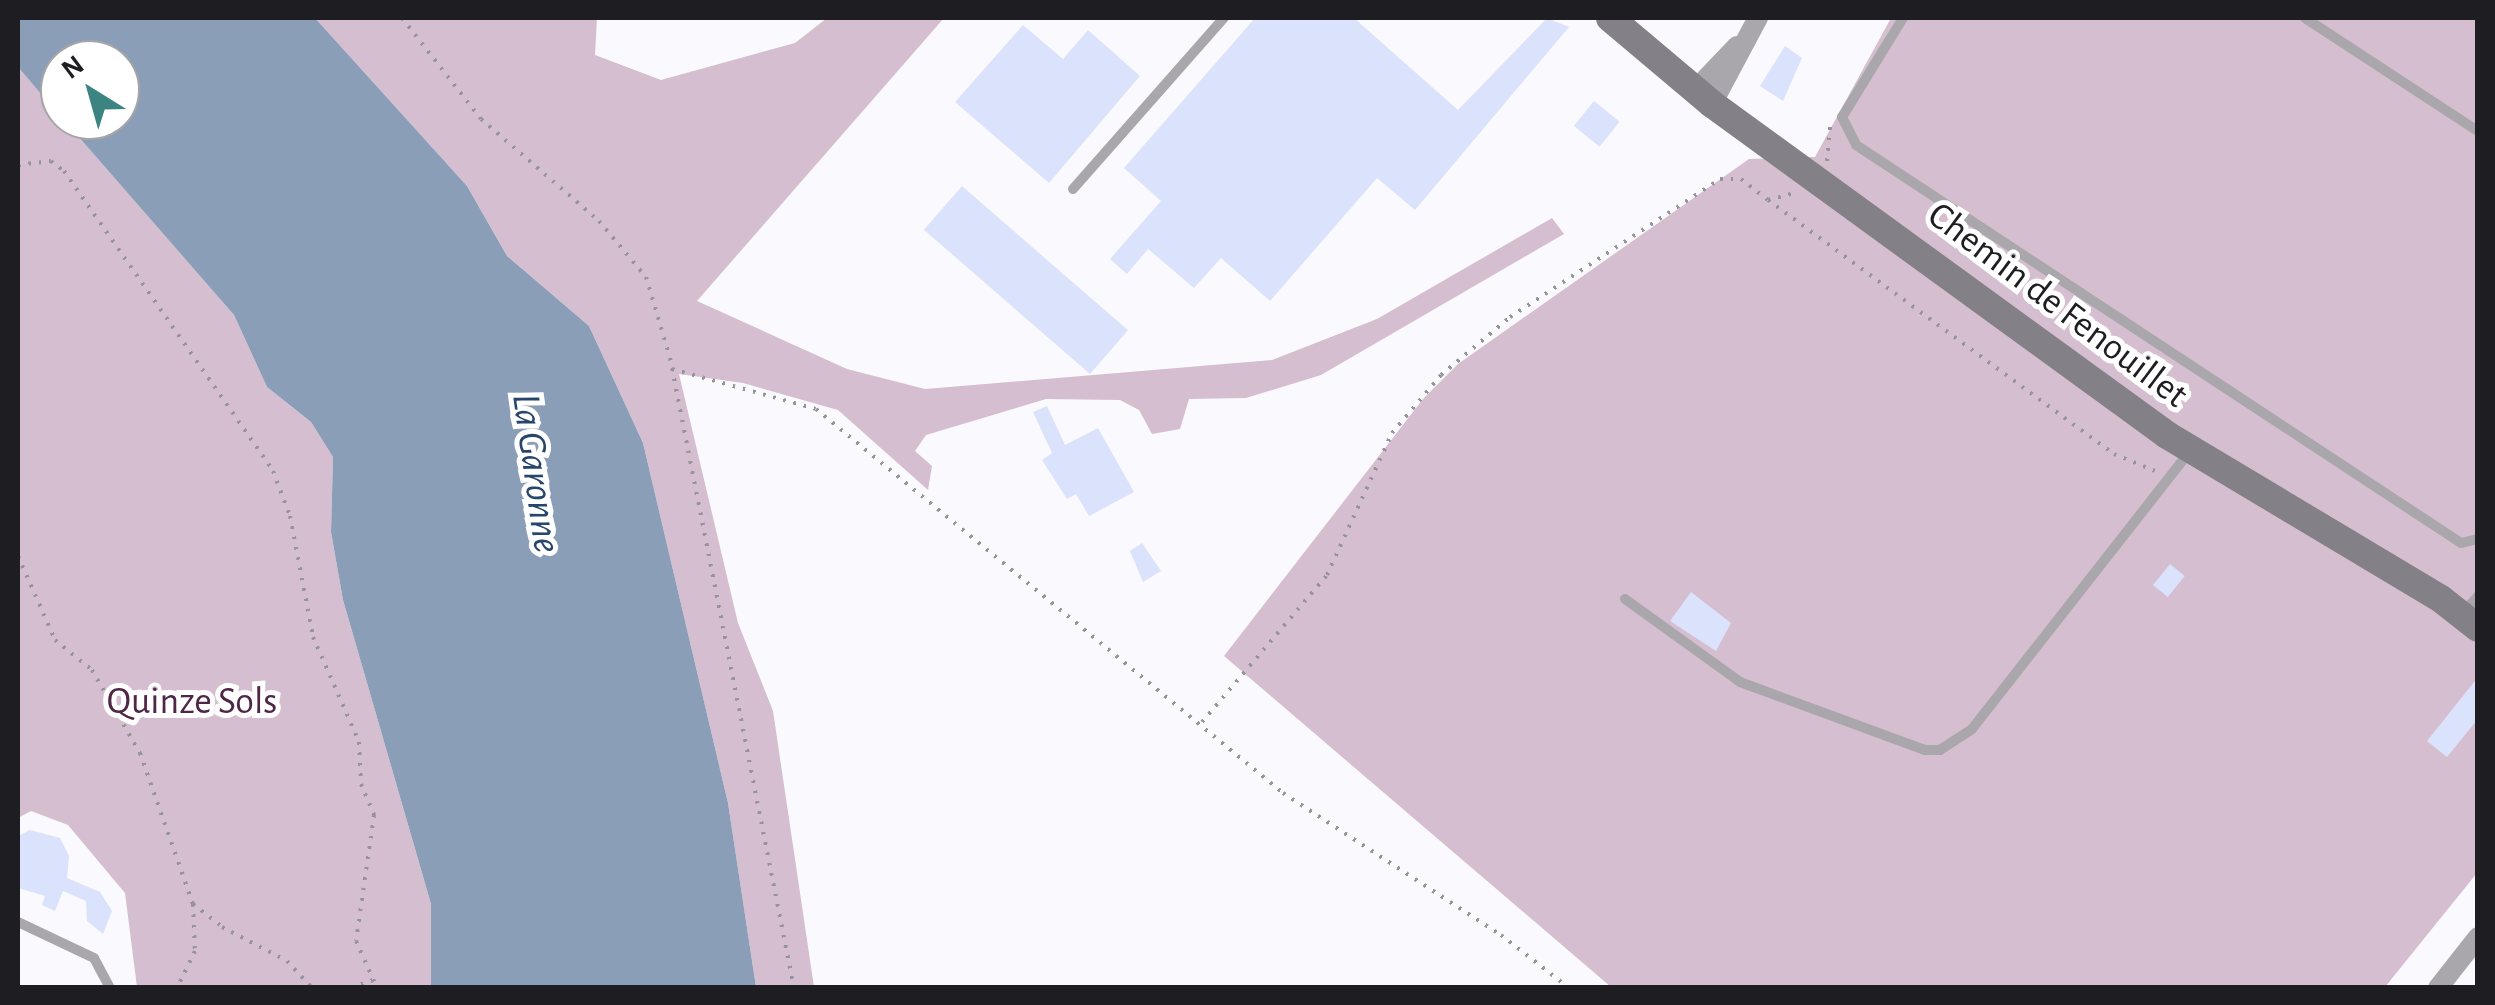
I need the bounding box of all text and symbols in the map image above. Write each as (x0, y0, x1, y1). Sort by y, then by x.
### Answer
north arrow (40, 40, 140, 140)
text: N (57, 51, 89, 85)
street label: Chemin de Fenouillet (1918, 193, 2196, 419)
water label: La Garonne (501, 390, 571, 556)
park label: Quinze Sols (107, 680, 277, 726)

